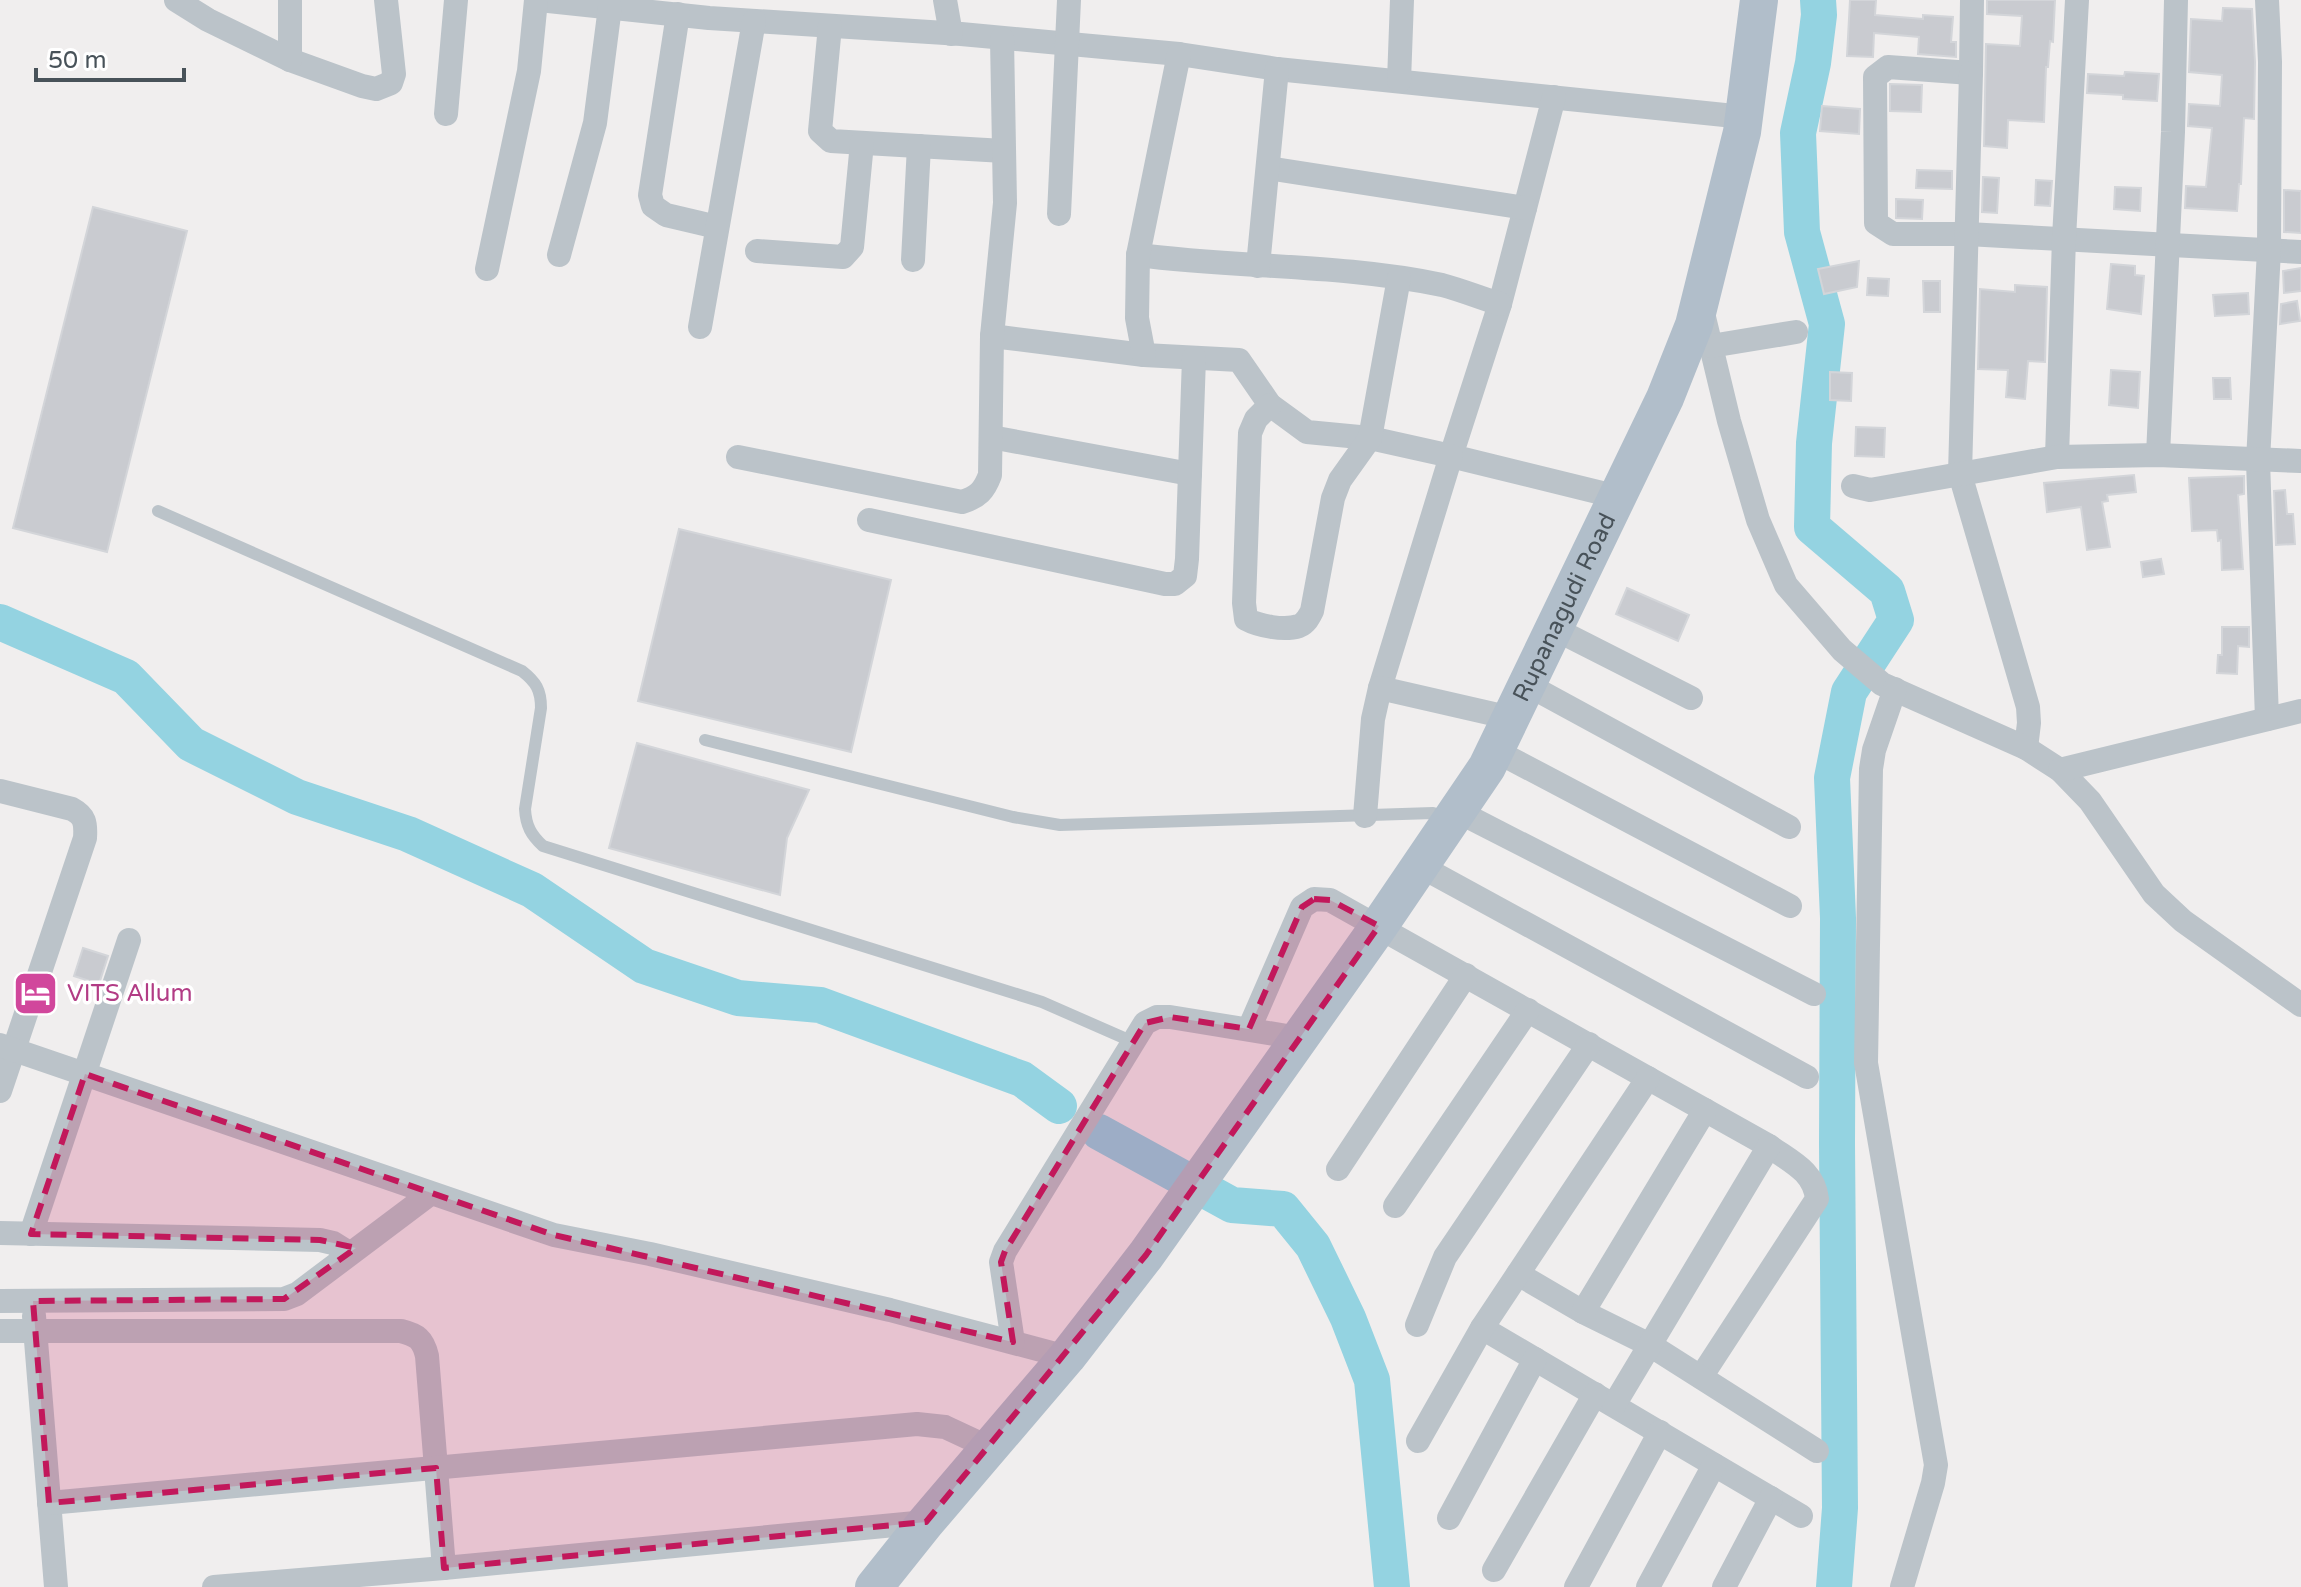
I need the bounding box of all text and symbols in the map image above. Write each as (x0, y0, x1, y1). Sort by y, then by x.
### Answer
scale bar (36, 32, 184, 82)
text: 50 m (48, 46, 106, 75)
street label: Rupanagudi Road (1506, 508, 1622, 706)
hotel icon: VITS Allum (12, 969, 60, 1017)
place label: VITS Allum (67, 979, 193, 1008)

